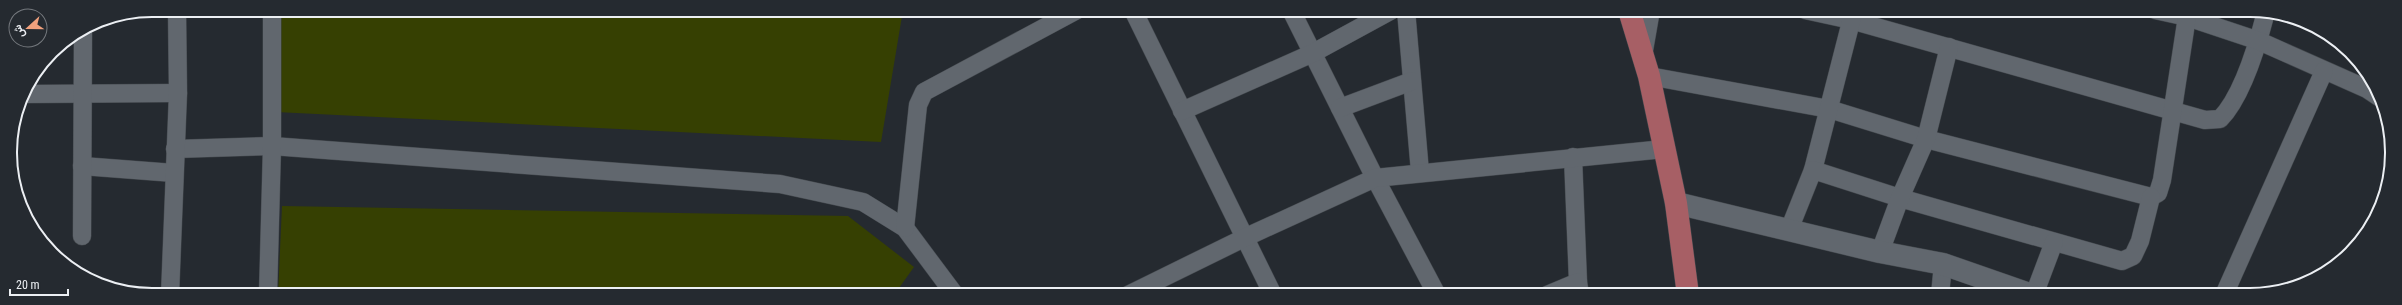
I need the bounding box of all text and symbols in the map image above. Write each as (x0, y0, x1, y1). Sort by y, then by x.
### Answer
north arrow (8, 8, 48, 48)
text: ش (11, 23, 28, 40)
scale bar (10, 271, 68, 297)
text: 20 m (16, 278, 40, 292)

